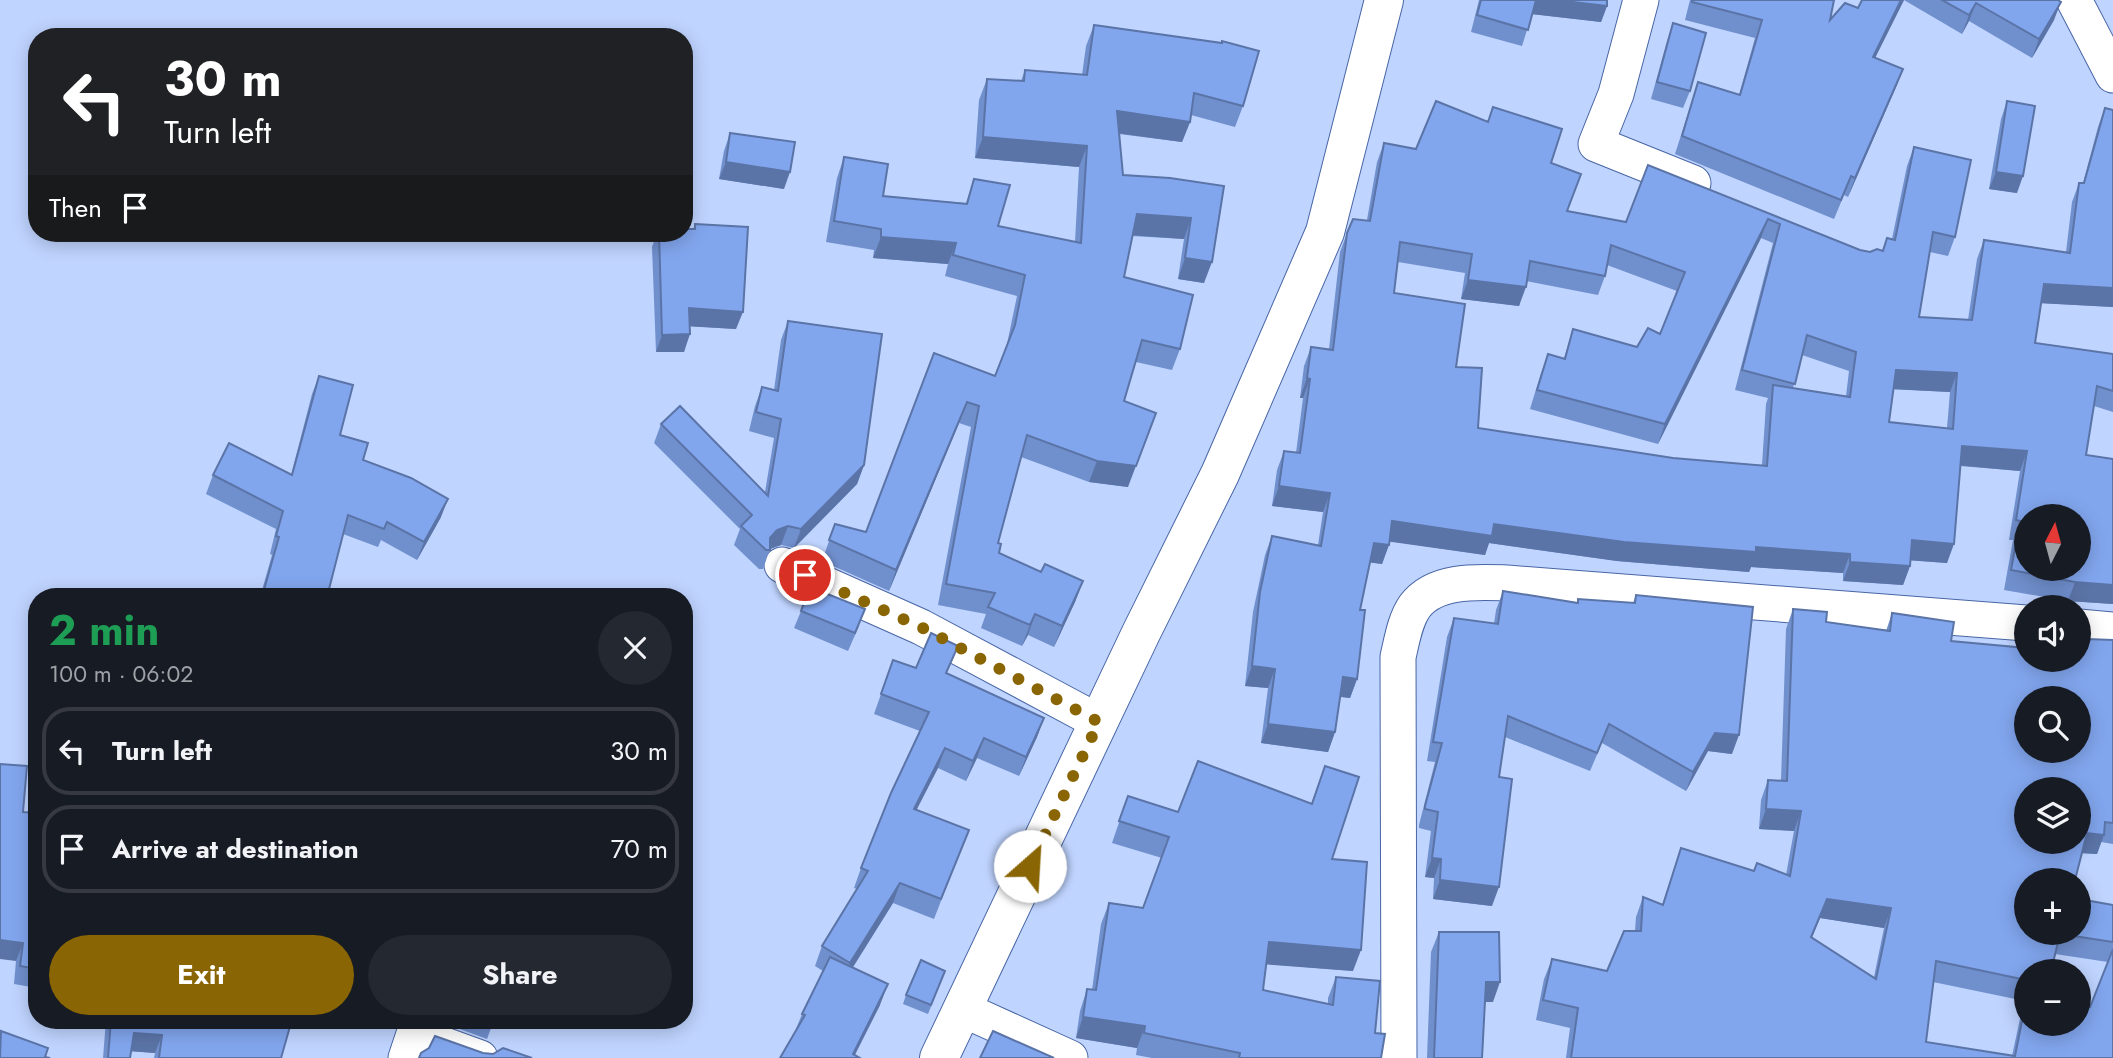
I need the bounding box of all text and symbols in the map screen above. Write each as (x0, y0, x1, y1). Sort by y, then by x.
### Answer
text: 30 m (164, 44, 282, 114)
icon: left (49, 56, 140, 147)
text: Turn left (164, 109, 271, 155)
text: Then (49, 189, 102, 227)
icon: arrive (116, 189, 154, 227)
north arrow (2014, 504, 2091, 581)
map controls (2014, 504, 2091, 1036)
pin (775, 545, 835, 605)
icon: arrive (786, 556, 824, 594)
button: sound (2014, 595, 2091, 672)
text: 2 min (49, 600, 159, 661)
button: close (598, 611, 672, 685)
text: 100 m · 06:02 (49, 657, 193, 691)
button: search (2014, 686, 2091, 763)
icon: left (53, 732, 91, 770)
text: Turn left (112, 732, 212, 770)
text: 30 m (610, 732, 668, 770)
button: layers (2014, 777, 2091, 854)
position arrow (993, 829, 1067, 903)
icon: arrive (53, 830, 91, 868)
text: Arrive at destination (112, 830, 359, 868)
text: 70 m (611, 830, 668, 868)
button: + (2014, 868, 2091, 945)
button: Exit (49, 935, 354, 1015)
button: Share (368, 935, 672, 1015)
button: − (2014, 959, 2091, 1036)

